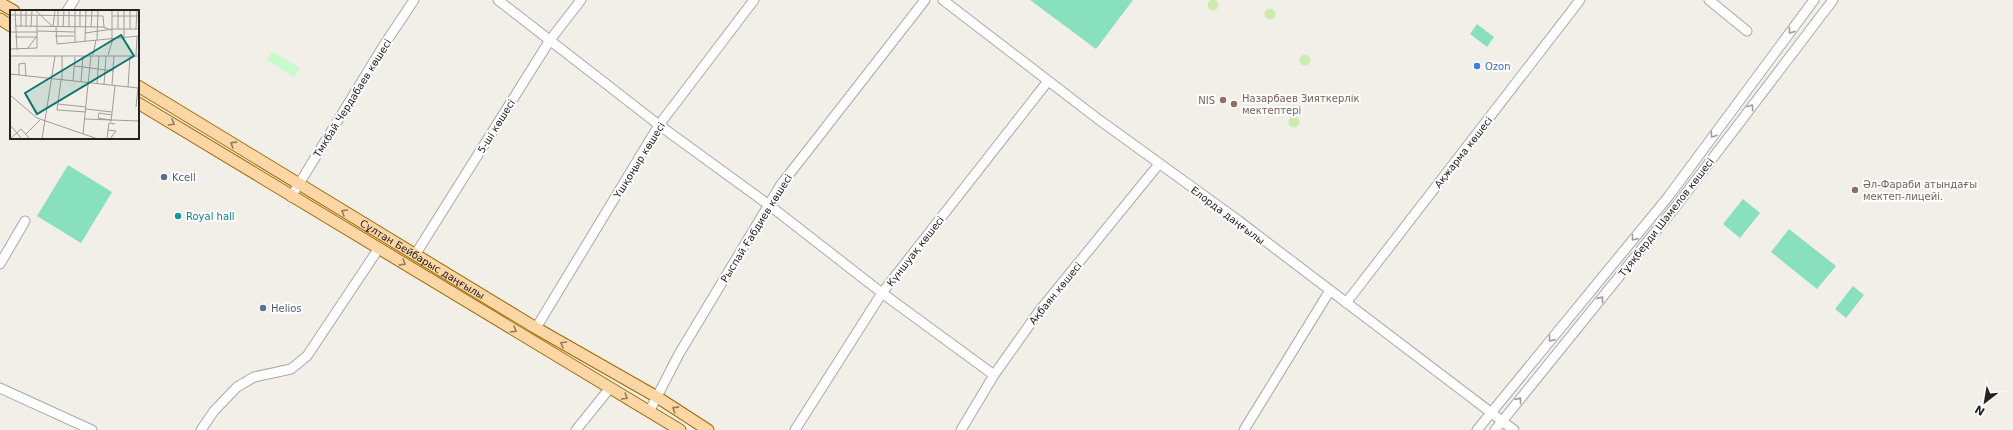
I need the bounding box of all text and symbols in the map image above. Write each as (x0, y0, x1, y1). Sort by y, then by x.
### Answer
inset map (10, 10, 139, 139)
one-way arrow (1789, 27, 1796, 34)
street label: Тмкбай Чердабаев көшесі (311, 37, 393, 160)
marker: Ozon (1472, 61, 1482, 71)
place label: Ozon (1485, 61, 1511, 72)
place label: Назарбаев Зияткерлік мектептері (1242, 93, 1359, 116)
place label: NIS (1198, 95, 1215, 106)
marker: NIS (1218, 95, 1228, 105)
street label: 5-ші көшесі (476, 98, 517, 155)
marker: Назарбаев Зияткерлік мектептері (1229, 99, 1239, 109)
one-way arrow (1746, 104, 1753, 111)
street label: Ақжарма көшесі (1432, 115, 1494, 190)
one-way arrow (168, 118, 175, 125)
street label: Үшқоңыр көшесі (611, 120, 667, 201)
one-way arrow (1711, 131, 1718, 138)
one-way arrow (230, 141, 237, 149)
street label: Тұяқберди Шамелов көшесі (1616, 156, 1716, 279)
marker: Kcell (159, 172, 169, 182)
place label: Kcell (172, 172, 196, 183)
street label: Рыспай Ғабдиев көшесі (719, 172, 794, 284)
place label: Әл-Фараби атындағы мектеп-лицейі. (1863, 179, 1977, 202)
street label: Елорда даңғылы (1189, 184, 1267, 247)
marker: Әл-Фараби атындағы мектеп-лицейі. (1850, 185, 1860, 195)
one-way arrow (341, 209, 348, 216)
marker: Royal hall (173, 211, 183, 221)
place label: Royal hall (186, 211, 235, 222)
street label: Күншуақ көшесі (885, 214, 946, 288)
street label: Сұлтан Бейбарыс даңғылы (358, 217, 486, 301)
one-way arrow (1631, 234, 1638, 241)
one-way arrow (398, 258, 405, 265)
street label: Ақбаян көшесі (1027, 260, 1084, 327)
one-way arrow (1597, 296, 1604, 303)
marker: Helios (258, 303, 268, 313)
place label: Helios (271, 303, 302, 314)
one-way arrow (510, 325, 517, 333)
one-way arrow (1549, 334, 1556, 342)
one-way arrow (560, 341, 567, 348)
north arrow (1965, 382, 2005, 422)
one-way arrow (621, 392, 628, 400)
one-way arrow (1515, 397, 1522, 404)
text: N (1973, 402, 1987, 418)
one-way arrow (672, 406, 679, 414)

